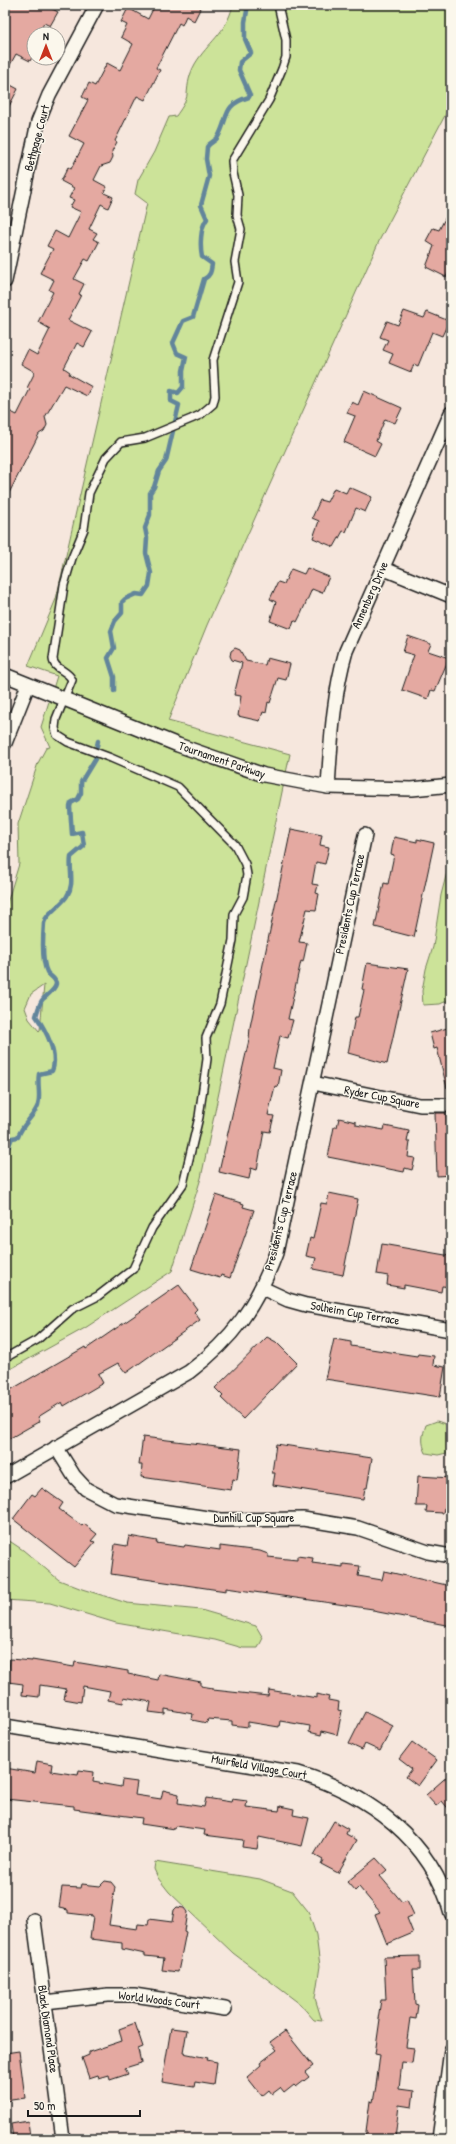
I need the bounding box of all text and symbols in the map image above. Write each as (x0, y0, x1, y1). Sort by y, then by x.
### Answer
north arrow (26, 26, 66, 66)
text: N (43, 29, 49, 43)
street label: Bethpage Court (20, 102, 54, 173)
street label: Annenberg Drive (347, 558, 392, 631)
street label: Tournament Parkway (177, 737, 268, 782)
street label: Presidents Cup Terrace (331, 852, 368, 956)
street label: Ryder Cup Square (343, 1081, 422, 1112)
street label: Presidents Cup Terrace (260, 1169, 301, 1272)
street label: Solheim Cup Terrace (309, 1296, 401, 1329)
street label: Dunhill Cup Square (214, 1509, 295, 1526)
street label: Muirfield Village Court (210, 1750, 309, 1783)
street label: Black Diamond Place (34, 1984, 63, 2074)
street label: World Woods Court (118, 1986, 201, 2013)
scale bar (28, 2092, 140, 2118)
text: 50 m (34, 2097, 55, 2114)

